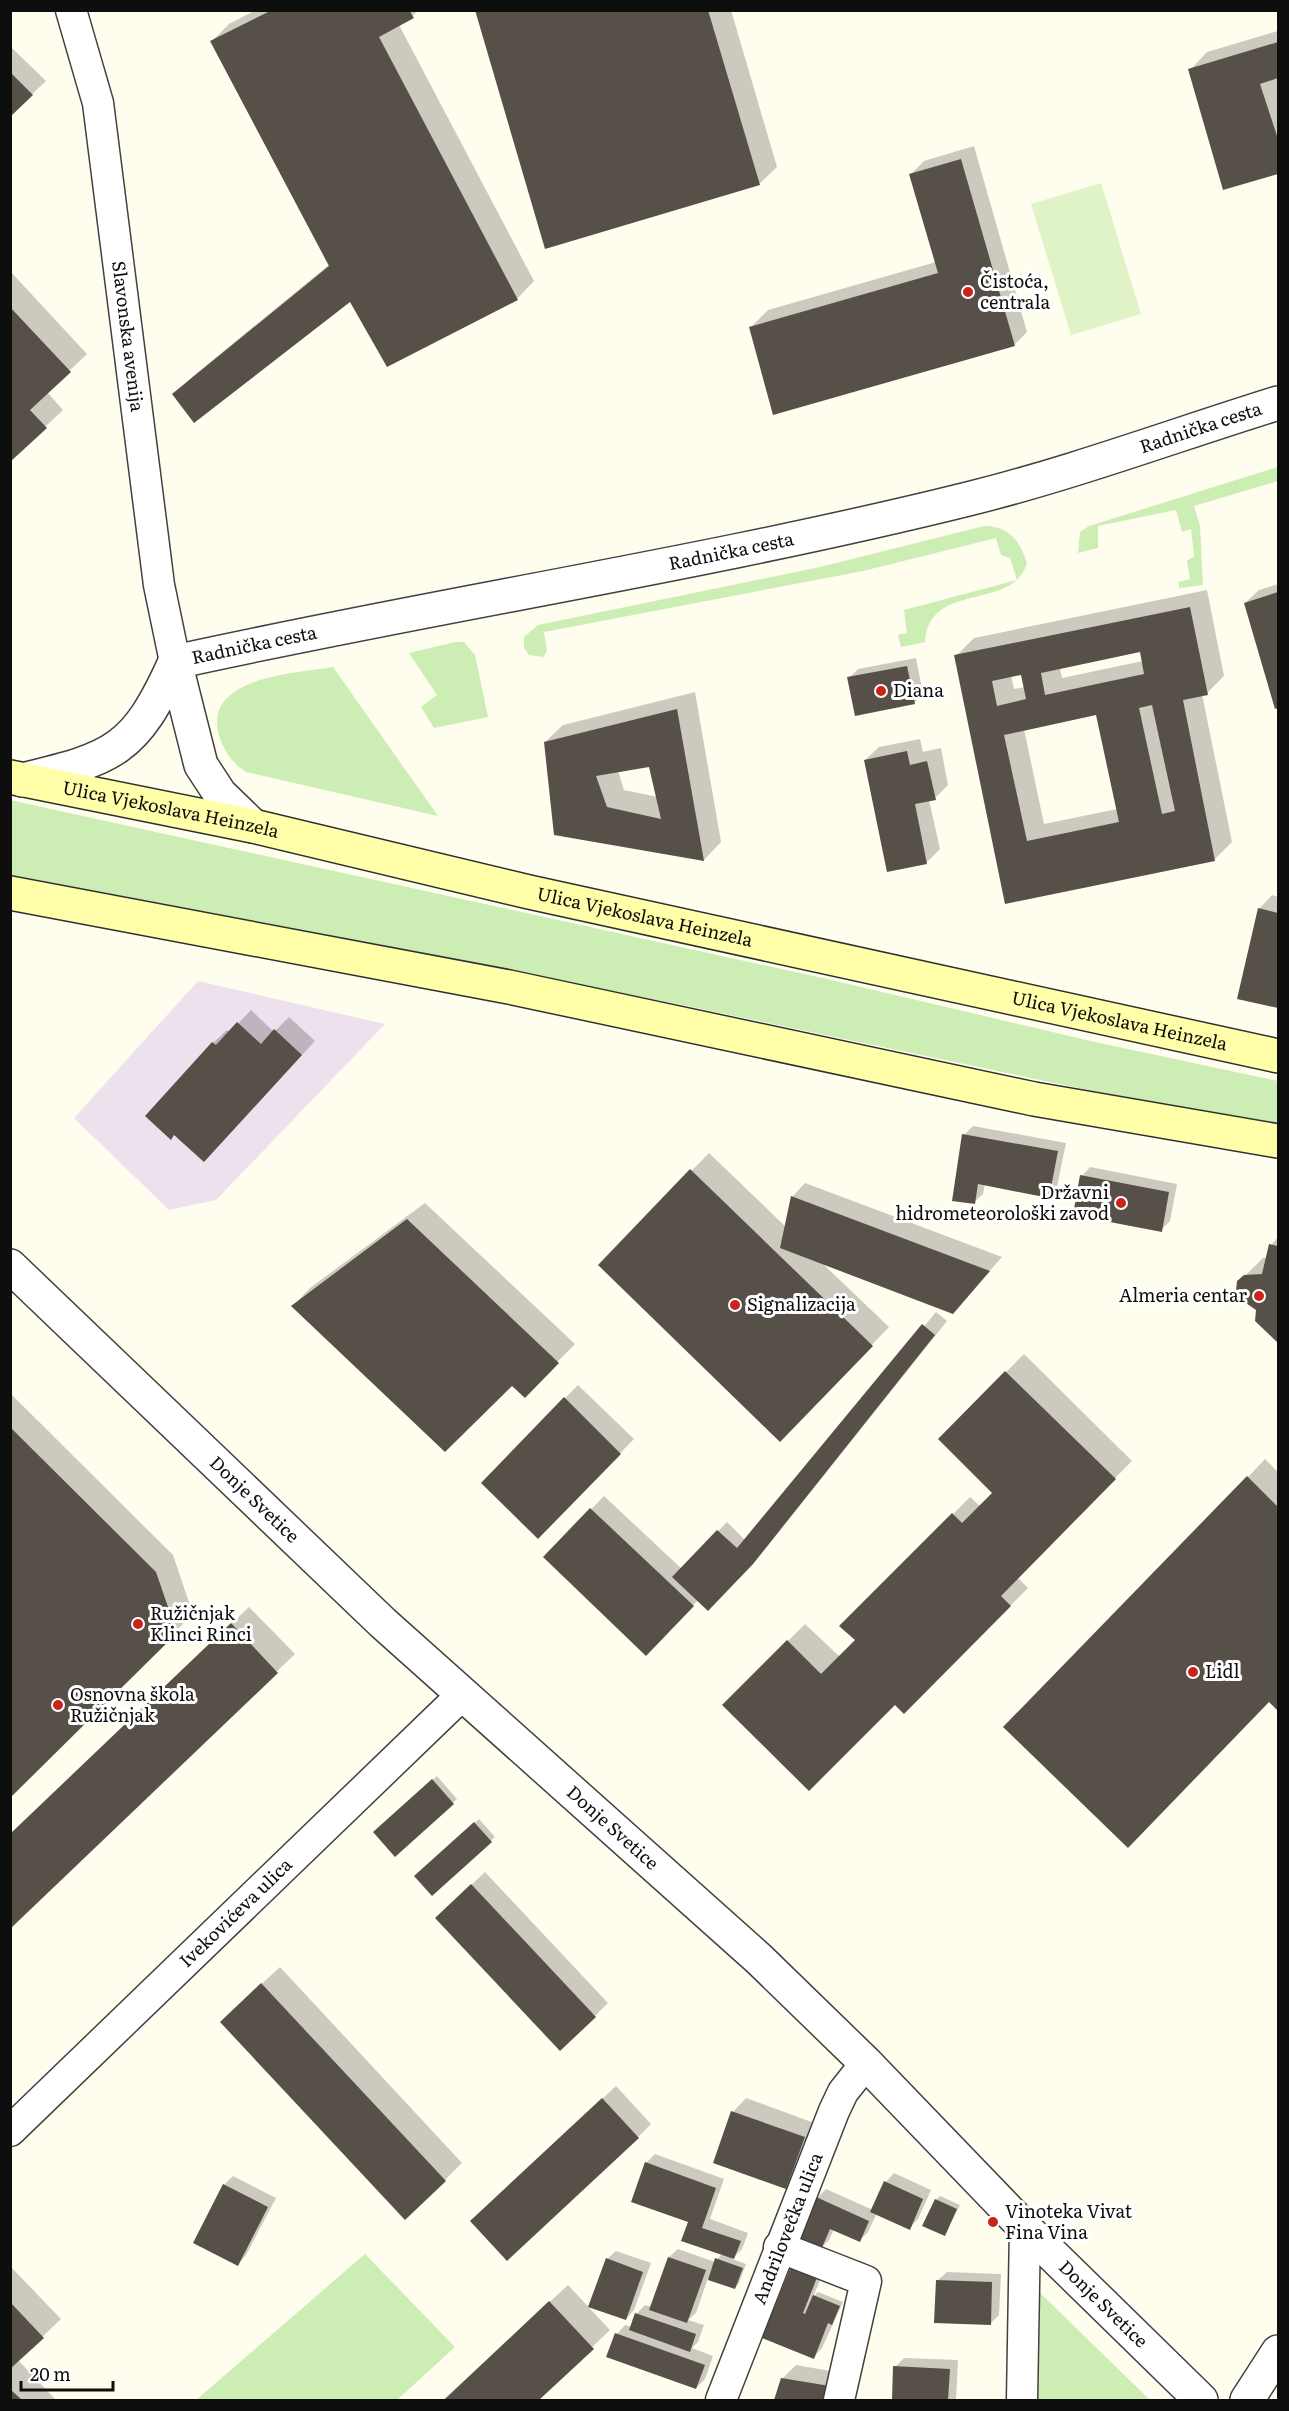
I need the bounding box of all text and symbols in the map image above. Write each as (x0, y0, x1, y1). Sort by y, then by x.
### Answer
street label: Slavonska avenija (106, 259, 152, 413)
place label: Čistoća, centrala (980, 267, 1051, 315)
marker: Čistoća, centrala (961, 285, 975, 299)
street label: Radnička cesta (1136, 394, 1265, 459)
street label: Radnička cesta (666, 524, 796, 576)
street label: Radnička cesta (189, 618, 319, 670)
place label: Diana (893, 676, 944, 703)
marker: Diana (874, 684, 888, 698)
street label: Ulica Vjekoslava Heinzela (60, 773, 282, 844)
street label: Ulica Vjekoslava Heinzela (534, 879, 756, 953)
street label: Ulica Vjekoslava Heinzela (1009, 983, 1230, 1057)
place label: Državni hidrometeorološki zavod (895, 1178, 1109, 1226)
marker: Državni hidrometeorološki zavod (1114, 1196, 1128, 1210)
place label: Almeria centar (1119, 1281, 1247, 1308)
marker: Almeria centar (1252, 1289, 1266, 1303)
place label: Signalizacija (747, 1290, 856, 1317)
marker: Signalizacija (728, 1298, 742, 1312)
street label: Donje Svetice (204, 1449, 306, 1548)
place label: Ružičnjak Klinci Rinci (150, 1599, 252, 1647)
marker: Ružičnjak Klinci Rinci (131, 1617, 145, 1631)
place label: Lidl (1205, 1657, 1240, 1684)
marker: Lidl (1186, 1665, 1200, 1679)
place label: Osnovna škola Ružičnjak (70, 1680, 195, 1728)
marker: Osnovna škola Ružičnjak (51, 1698, 65, 1712)
street label: Donje Svetice (561, 1778, 666, 1875)
street label: Ivekovićeva ulica (172, 1851, 298, 1973)
street label: Andrilovečka ulica (745, 2148, 829, 2308)
place label: Vinoteka Vivat Fina Vina (1005, 2197, 1133, 2245)
marker: Vinoteka Vivat Fina Vina (986, 2215, 1000, 2229)
street label: Donje Svetice (1053, 2253, 1155, 2353)
scale bar (21, 2354, 112, 2392)
text: 20 m (30, 2360, 71, 2387)

